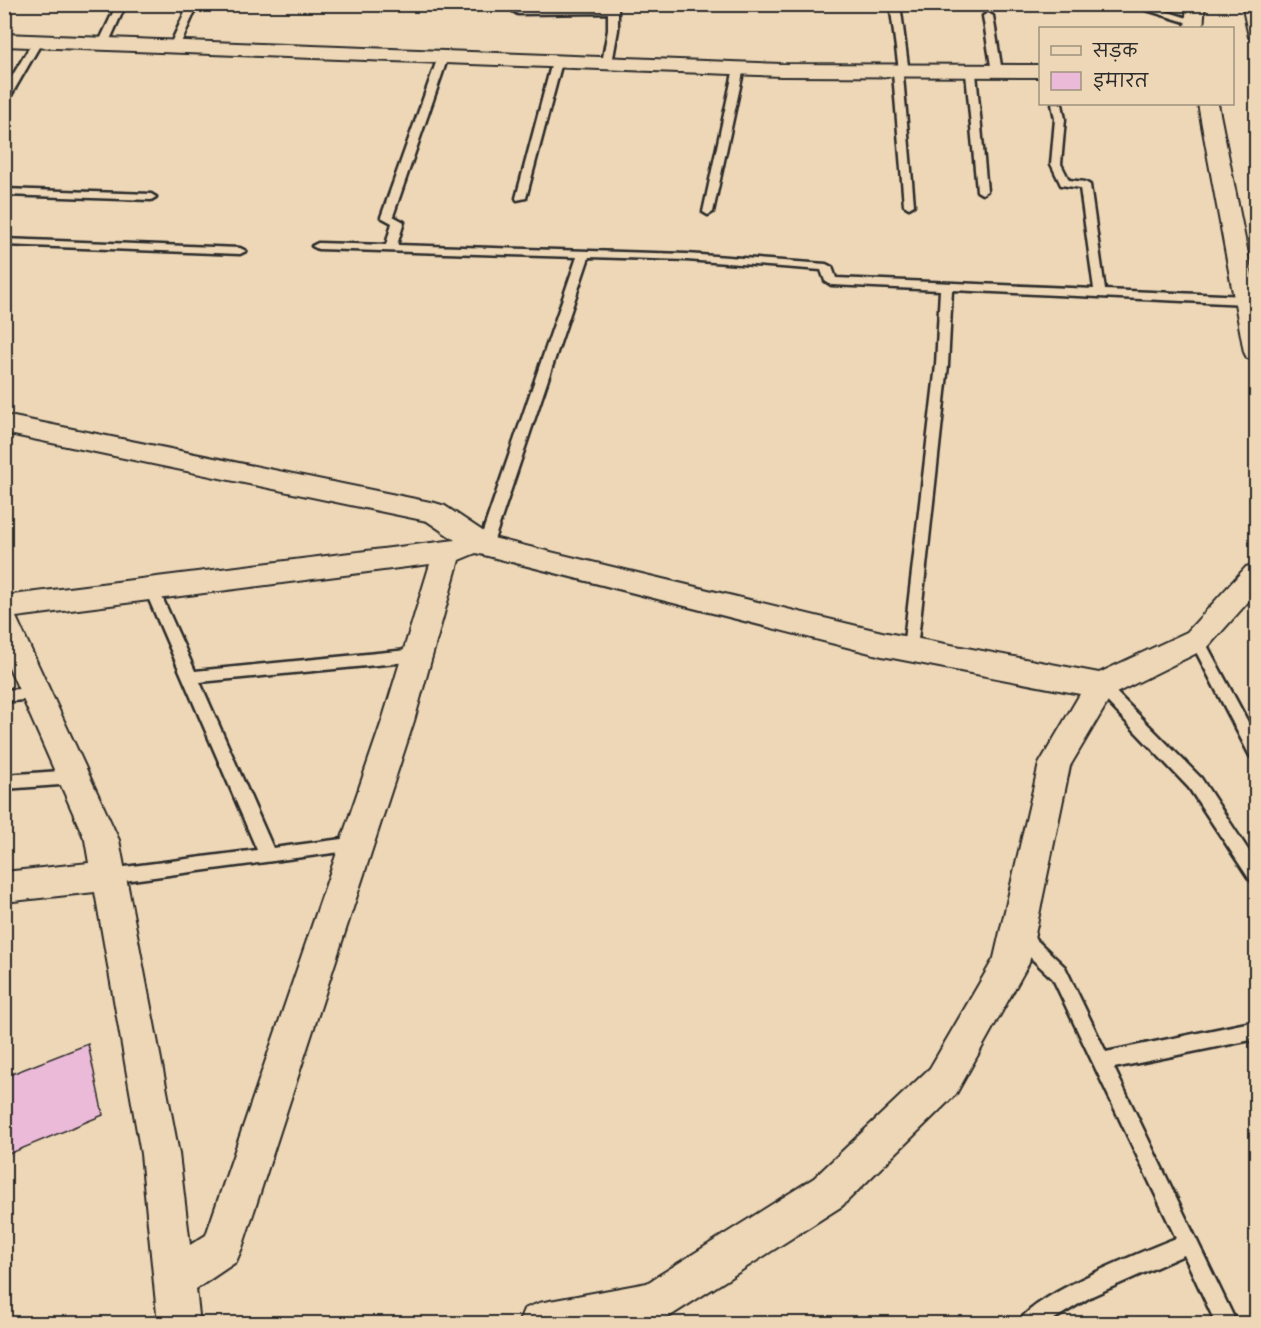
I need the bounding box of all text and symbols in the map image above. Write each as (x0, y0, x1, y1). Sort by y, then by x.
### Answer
legend (1039, 27, 1234, 105)
text: सड़क (1092, 39, 1138, 64)
text: इमारत (1093, 69, 1149, 94)

